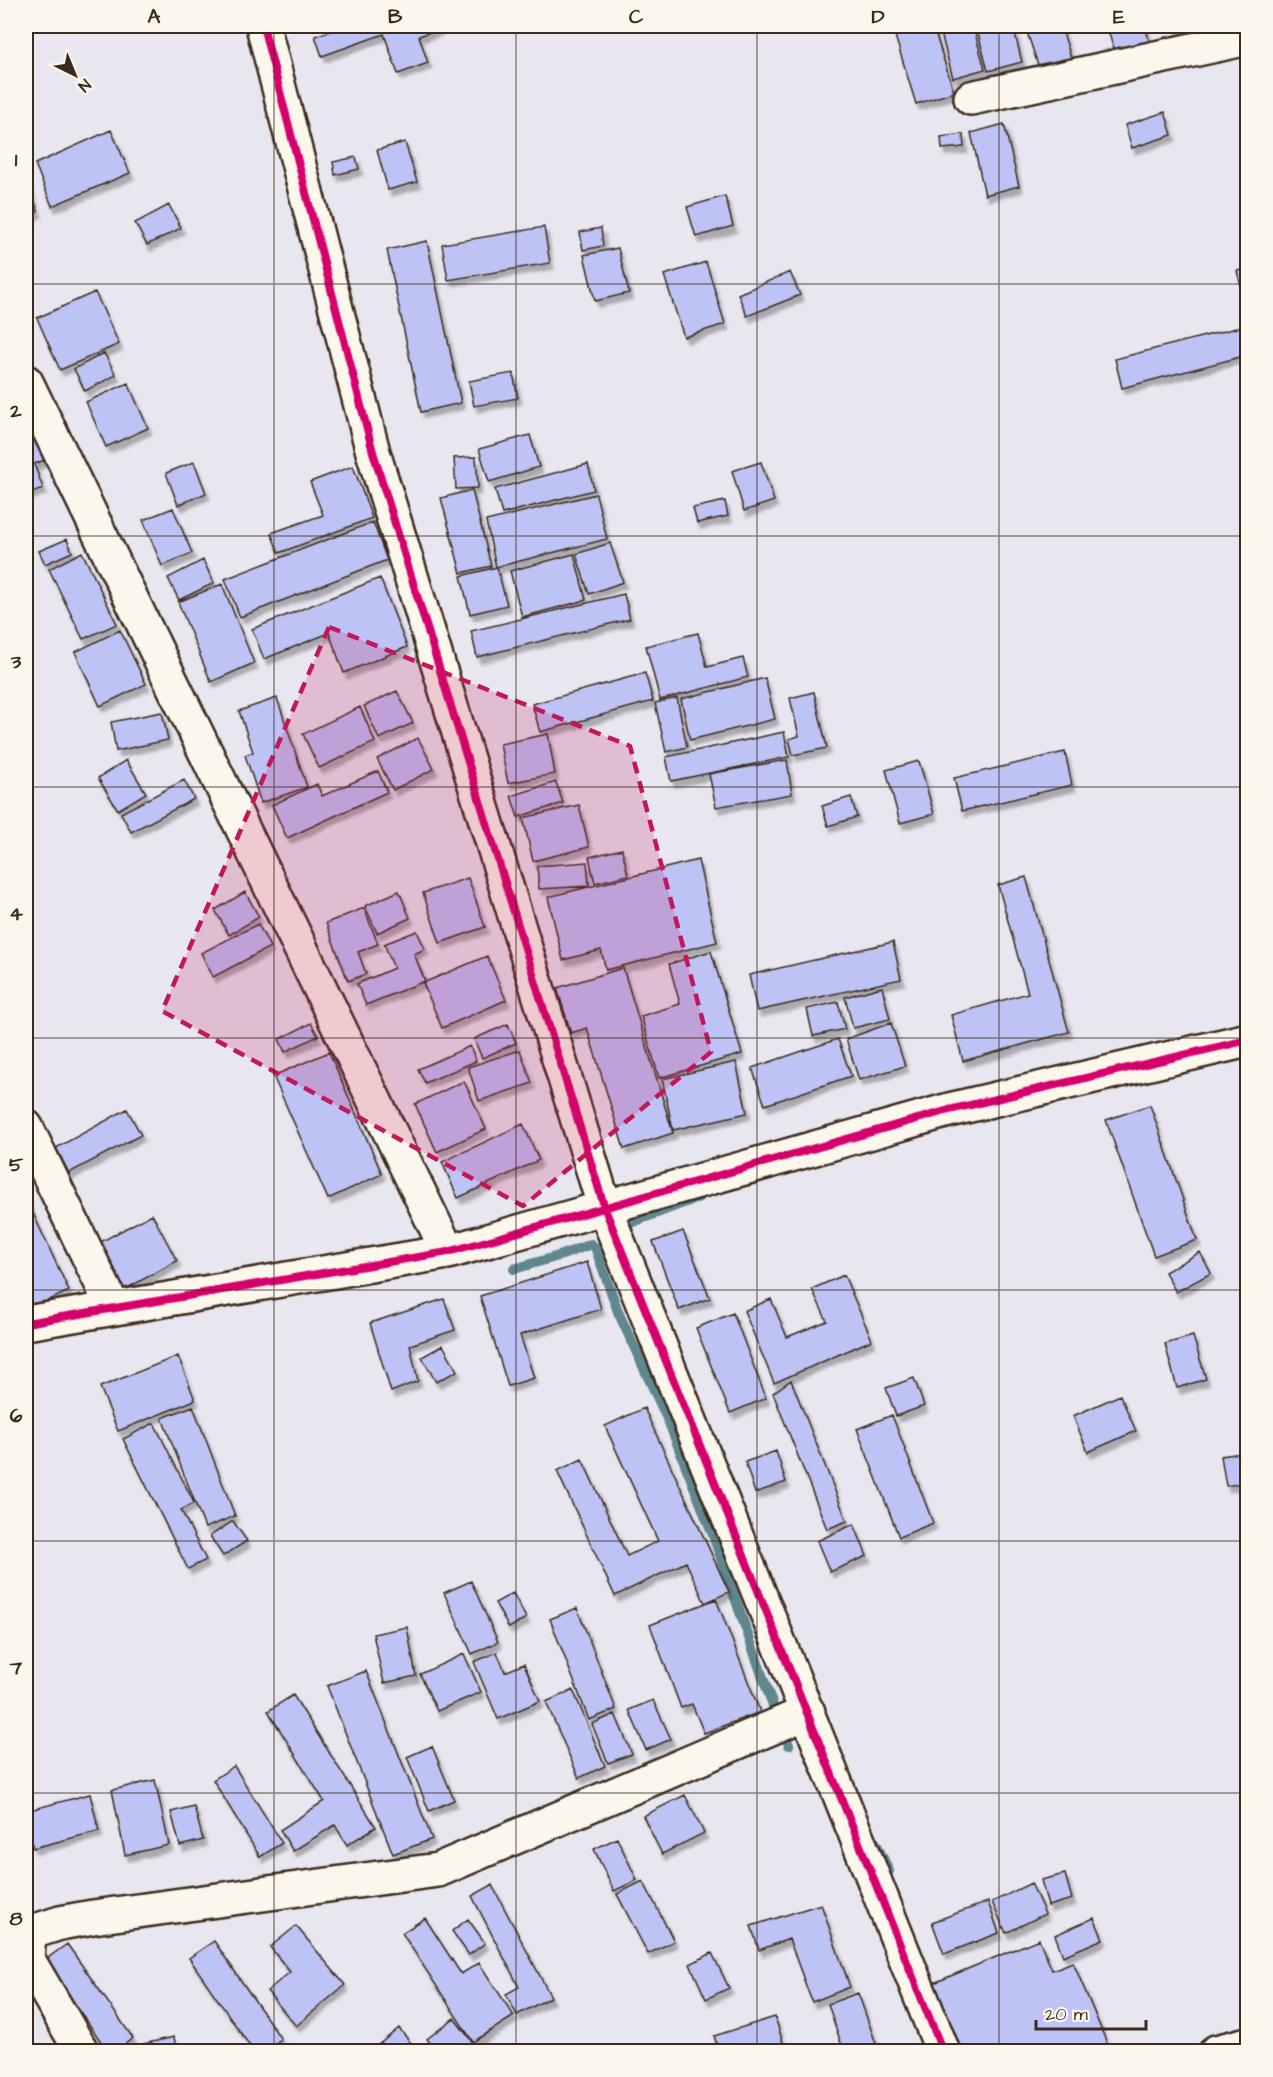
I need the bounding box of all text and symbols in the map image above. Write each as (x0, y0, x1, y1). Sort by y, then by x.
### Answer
text: A (148, 3, 161, 31)
text: B (388, 3, 403, 31)
text: C (629, 3, 644, 31)
text: D (872, 3, 885, 31)
text: E (1113, 3, 1125, 31)
north arrow (45, 45, 105, 105)
text: N (73, 74, 96, 97)
text: 1 (15, 146, 18, 174)
text: 2 (9, 397, 22, 425)
text: 3 (10, 648, 22, 676)
text: 4 (9, 900, 23, 928)
text: 5 (9, 1151, 24, 1179)
text: 6 (10, 1402, 23, 1430)
text: 7 (9, 1654, 23, 1682)
text: 8 (10, 1905, 23, 1933)
scale bar (1036, 1993, 1146, 2031)
text: 20 m (1045, 2002, 1088, 2027)

